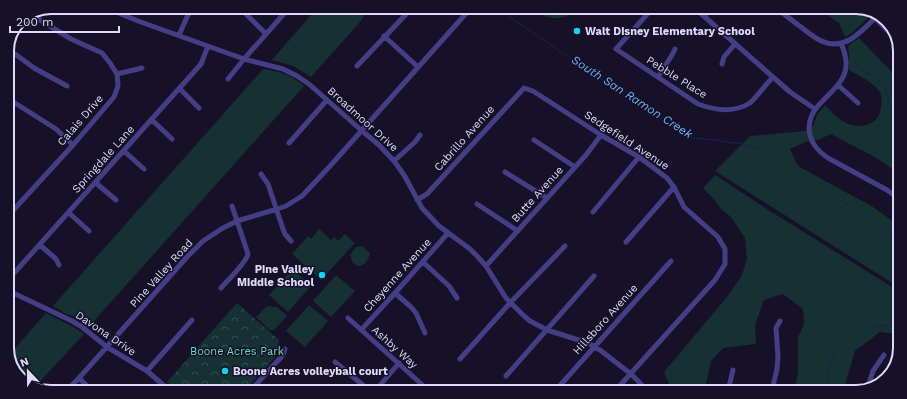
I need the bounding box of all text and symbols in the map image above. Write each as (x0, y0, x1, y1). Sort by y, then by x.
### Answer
scale bar (10, 8, 119, 34)
text: 200 m (16, 15, 53, 29)
place label: Walt Disney Elementary School (585, 25, 755, 38)
marker: Walt Disney Elementary School (572, 26, 582, 36)
water label: South San Ramon Creek (569, 53, 695, 142)
street label: Pebble Place (644, 54, 709, 101)
street label: Broadmoor Drive (325, 84, 401, 154)
street label: Calais Drive (55, 92, 106, 148)
street label: Cabrillo Avenue (432, 103, 497, 174)
street label: Sedgefield Avenue (582, 108, 672, 173)
street label: Springdale Lane (70, 123, 137, 196)
street label: Butte Avenue (509, 164, 566, 225)
street label: Pine Valley Road (127, 236, 196, 310)
street label: Cheyenne Avenue (361, 236, 434, 315)
place label: Pine Valley Middle School (237, 263, 315, 289)
marker: Pine Valley Middle School (317, 270, 327, 280)
street label: Hillsboro Avenue (570, 281, 640, 357)
street label: Davona Drive (73, 308, 138, 358)
street label: Ashby Way (369, 323, 420, 372)
park label: Boone Acres Park (190, 345, 284, 358)
north arrow (8, 351, 48, 391)
text: N (18, 355, 31, 370)
place label: Boone Acres volleyball court (233, 365, 388, 378)
marker: Boone Acres volleyball court (220, 366, 230, 376)

